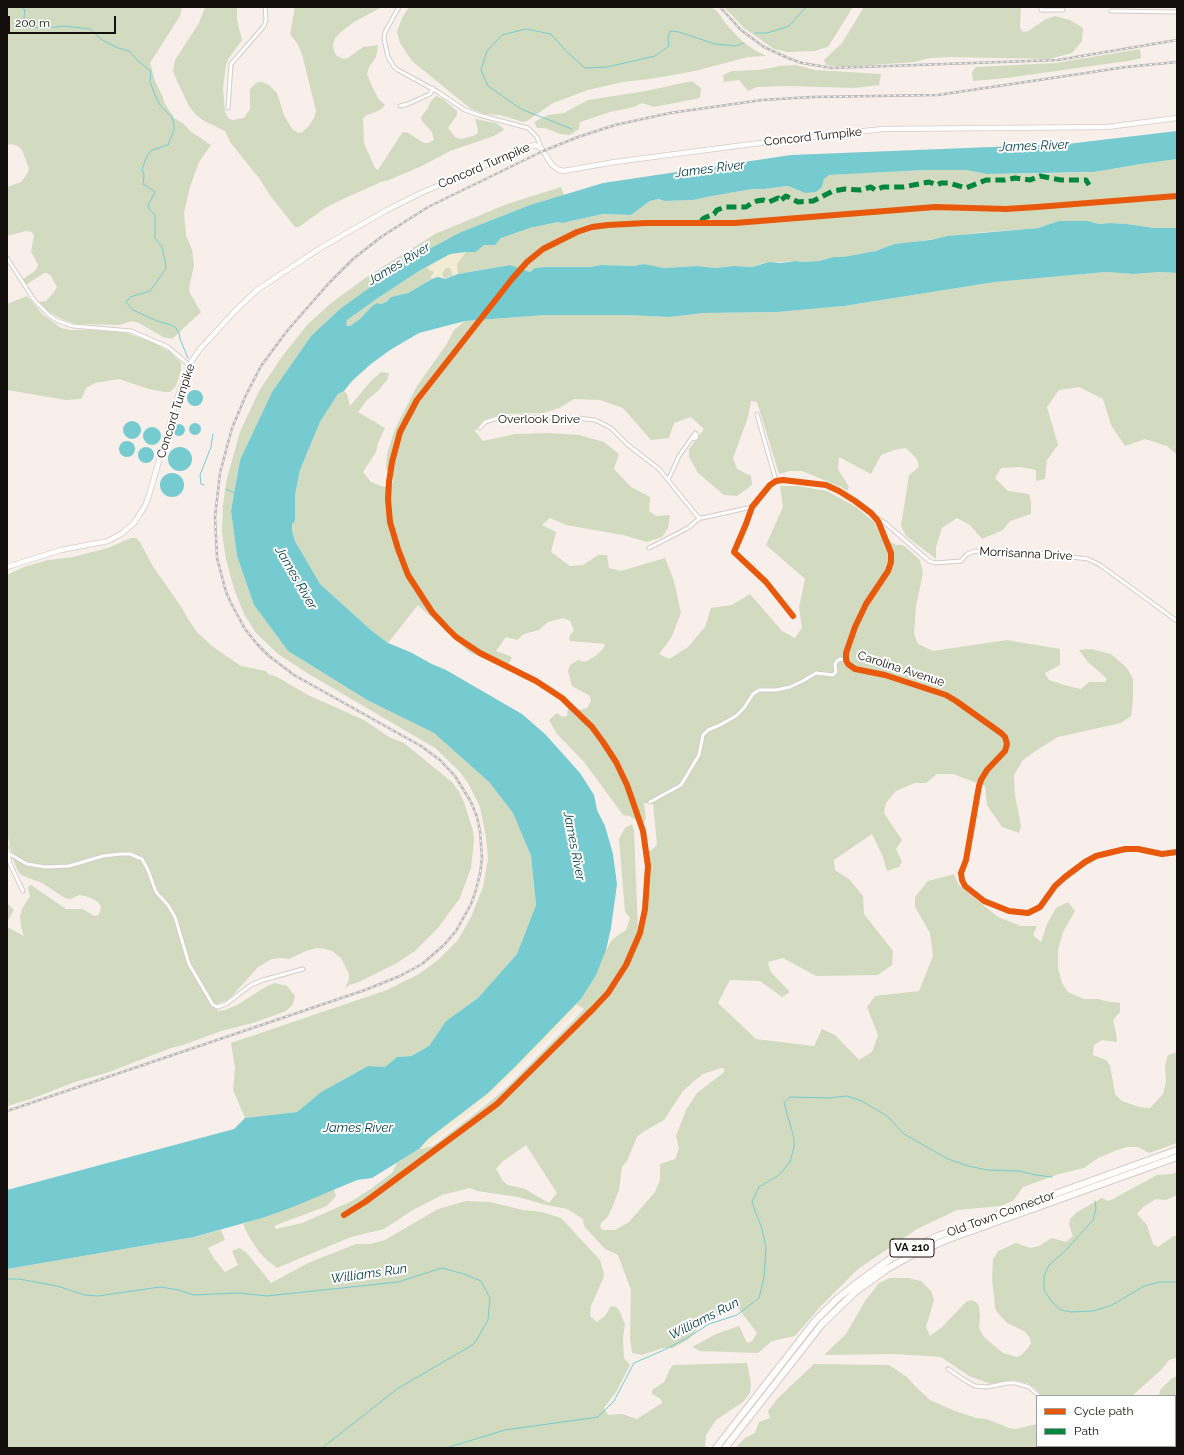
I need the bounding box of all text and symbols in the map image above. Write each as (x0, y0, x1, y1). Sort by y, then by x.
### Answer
scale bar (10, 8, 118, 34)
text: 200 m (15, 16, 50, 30)
street label: Concord Turnpike (763, 125, 863, 149)
water label: James River (999, 137, 1069, 155)
street label: Concord Turnpike (436, 140, 532, 192)
water label: James River (674, 157, 746, 181)
water label: James River (365, 239, 433, 289)
street label: Concord Turnpike (154, 362, 198, 460)
street label: Overlook Drive (498, 412, 580, 426)
water label: James River (272, 544, 320, 612)
street label: Morrisanna Drive (979, 544, 1073, 564)
street label: Carolina Avenue (856, 648, 946, 690)
water label: James River (560, 810, 588, 882)
water label: James River (323, 1120, 393, 1136)
street label: Old Town Connector (945, 1188, 1057, 1240)
road number: VA 210 (890, 1239, 934, 1257)
water label: Williams Run (330, 1261, 408, 1287)
water label: Williams Run (666, 1295, 742, 1343)
legend (1036, 1395, 1176, 1447)
text: Cycle path (1074, 1404, 1133, 1418)
text: Path (1074, 1424, 1099, 1438)

